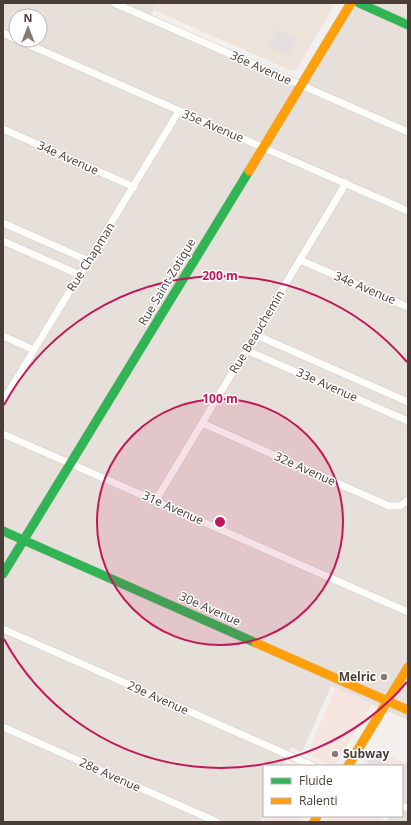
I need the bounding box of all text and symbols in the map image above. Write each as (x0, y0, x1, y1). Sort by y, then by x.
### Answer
north arrow (8, 8, 48, 48)
text: N (24, 10, 32, 25)
street label: 36e Avenue (228, 46, 295, 89)
street label: 35e Avenue (180, 105, 247, 146)
street label: 34e Avenue (35, 136, 102, 179)
street label: Rue Chapman (63, 219, 119, 295)
street label: Rue Saint-Zotique (134, 235, 200, 329)
text: 200 m (202, 267, 238, 284)
street label: 34e Avenue (332, 267, 399, 308)
street label: Rue Beauchemin (225, 287, 288, 377)
street label: 33e Avenue (294, 363, 361, 406)
text: 100 m (202, 390, 238, 407)
street label: 32e Avenue (272, 447, 339, 490)
street label: 31e Avenue (140, 486, 207, 529)
centre of rings (213, 515, 227, 529)
street label: 30e Avenue (177, 587, 244, 630)
place label: Melric (339, 668, 376, 685)
marker: Melric (379, 672, 389, 682)
street label: 29e Avenue (125, 676, 192, 719)
place label: Subway (343, 745, 390, 762)
marker: Subway (330, 749, 340, 759)
street label: 28e Avenue (77, 753, 144, 796)
legend (263, 765, 403, 817)
text: Fluide (299, 772, 333, 789)
text: Ralenti (299, 792, 338, 809)

